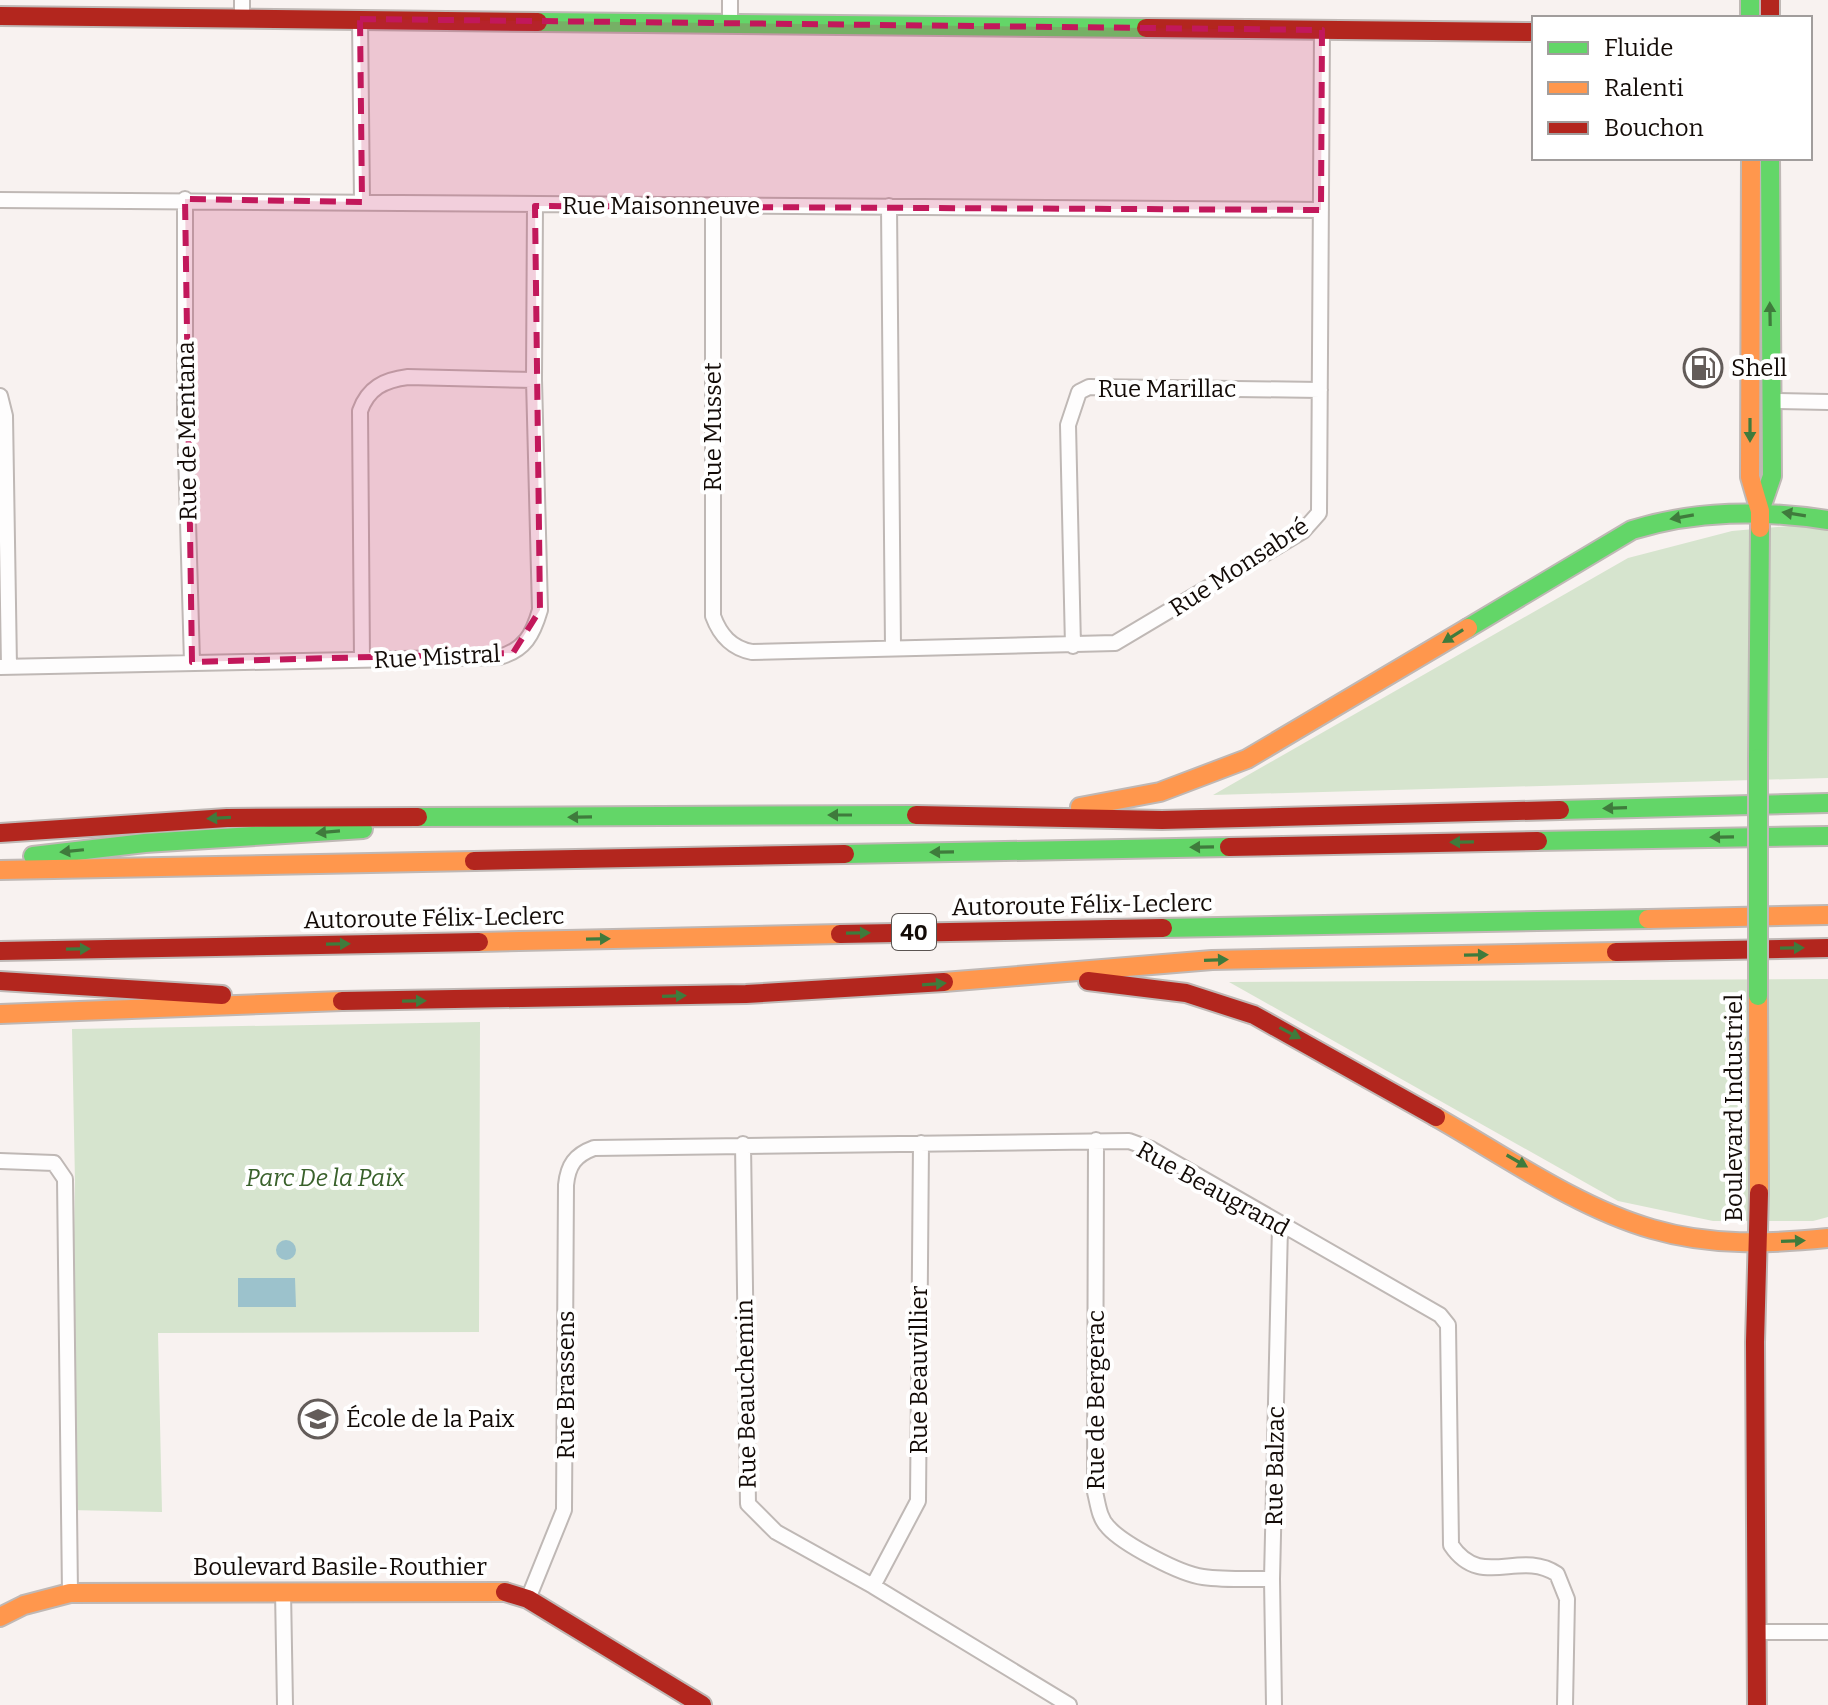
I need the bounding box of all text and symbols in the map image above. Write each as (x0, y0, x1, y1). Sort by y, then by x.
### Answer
legend (1532, 16, 1812, 160)
text: Fluide (1604, 34, 1673, 62)
text: Ralenti (1604, 74, 1684, 102)
text: Bouchon (1604, 114, 1704, 142)
street label: Rue Maisonneuve (562, 192, 760, 220)
one-way arrow (1764, 301, 1776, 326)
street label: Rue de Mentana (171, 341, 203, 521)
fuel station icon: Shell (1682, 347, 1724, 389)
place label: Shell (1731, 354, 1787, 382)
street label: Rue Musset (699, 362, 727, 492)
street label: Rue Marillac (1098, 375, 1236, 403)
one-way arrow (1744, 418, 1756, 443)
one-way arrow (1781, 507, 1806, 520)
street label: Rue Monsabré (1164, 512, 1314, 622)
one-way arrow (1669, 512, 1694, 524)
one-way arrow (1442, 629, 1464, 643)
street label: Rue Mistral (373, 640, 501, 674)
one-way arrow (1602, 801, 1627, 814)
one-way arrow (827, 809, 852, 821)
one-way arrow (567, 811, 592, 823)
one-way arrow (206, 812, 231, 825)
one-way arrow (315, 826, 340, 839)
one-way arrow (1709, 831, 1734, 844)
one-way arrow (1449, 836, 1474, 849)
one-way arrow (1189, 841, 1214, 853)
one-way arrow (60, 845, 85, 858)
one-way arrow (929, 846, 954, 858)
street label: Autoroute Félix-Leclerc (951, 889, 1213, 921)
street label: Autoroute Félix-Leclerc (303, 902, 565, 934)
road number: 40 (892, 914, 936, 950)
one-way arrow (846, 927, 871, 940)
one-way arrow (586, 932, 611, 945)
one-way arrow (326, 938, 351, 950)
one-way arrow (1780, 942, 1805, 955)
one-way arrow (66, 943, 91, 955)
one-way arrow (1464, 948, 1489, 961)
one-way arrow (1204, 953, 1229, 966)
one-way arrow (921, 977, 946, 990)
one-way arrow (662, 989, 687, 1002)
street label: Boulevard Industriel (1720, 994, 1748, 1222)
one-way arrow (402, 995, 427, 1007)
one-way arrow (1279, 1027, 1302, 1040)
street label: Rue Beaugrand (1132, 1136, 1294, 1242)
one-way arrow (1506, 1154, 1528, 1168)
park label: Parc De la Paix (246, 1164, 405, 1192)
one-way arrow (1781, 1234, 1806, 1247)
street label: Rue Beauvillier (905, 1285, 933, 1454)
street label: Rue Beauchemin (730, 1299, 762, 1489)
street label: Rue de Bergerac (1082, 1310, 1110, 1490)
street label: Rue Brassens (552, 1311, 580, 1459)
school or university icon: École de la Paix (297, 1398, 339, 1440)
place label: École de la Paix (346, 1404, 515, 1433)
street label: Rue Balzac (1260, 1406, 1290, 1526)
street label: Boulevard Basile-Routhier (193, 1553, 487, 1581)

